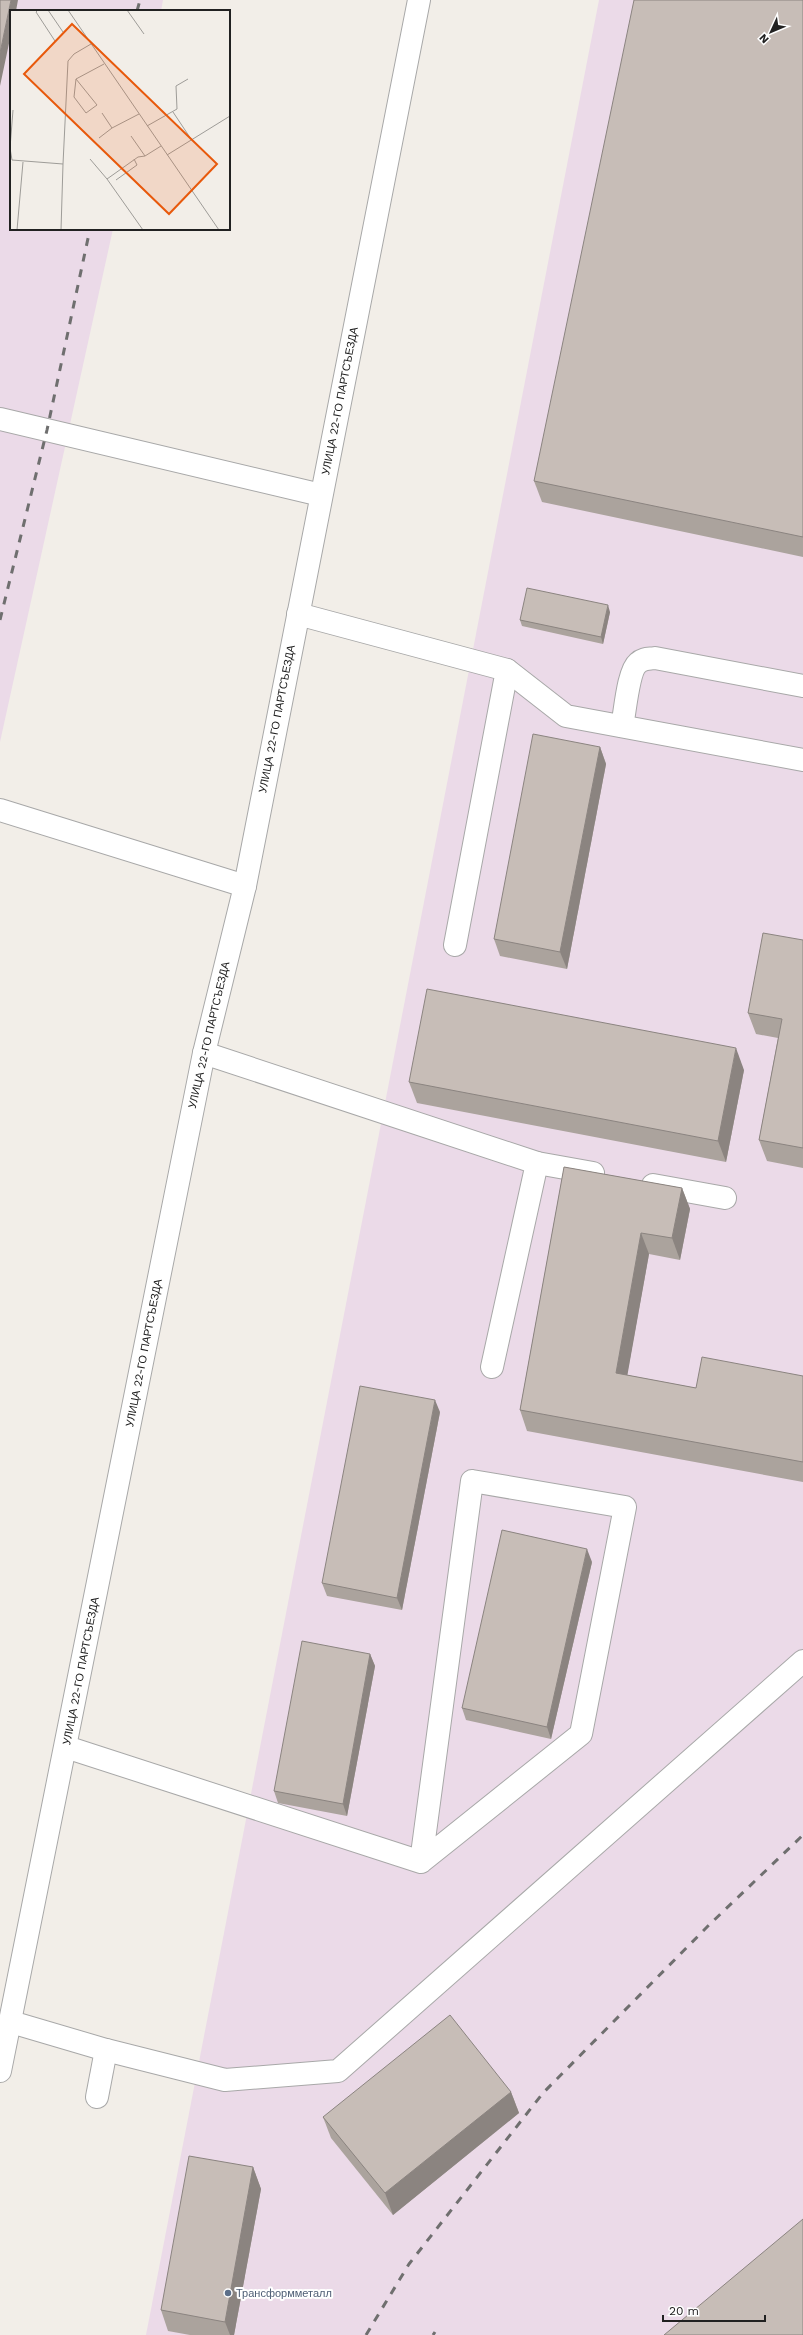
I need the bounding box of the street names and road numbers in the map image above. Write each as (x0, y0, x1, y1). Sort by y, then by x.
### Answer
street label: УЛИЦА 22-ГО ПАРТСЪЕЗДА (319, 325, 361, 476)
street label: УЛИЦА 22-ГО ПАРТСЪЕЗДА (256, 643, 298, 794)
street label: УЛИЦА 22-ГО ПАРТСЪЕЗДА (186, 960, 232, 1110)
street label: УЛИЦА 22-ГО ПАРТСЪЕЗДА (123, 1277, 165, 1428)
street label: УЛИЦА 22-ГО ПАРТСЪЕЗДА (60, 1595, 102, 1746)

